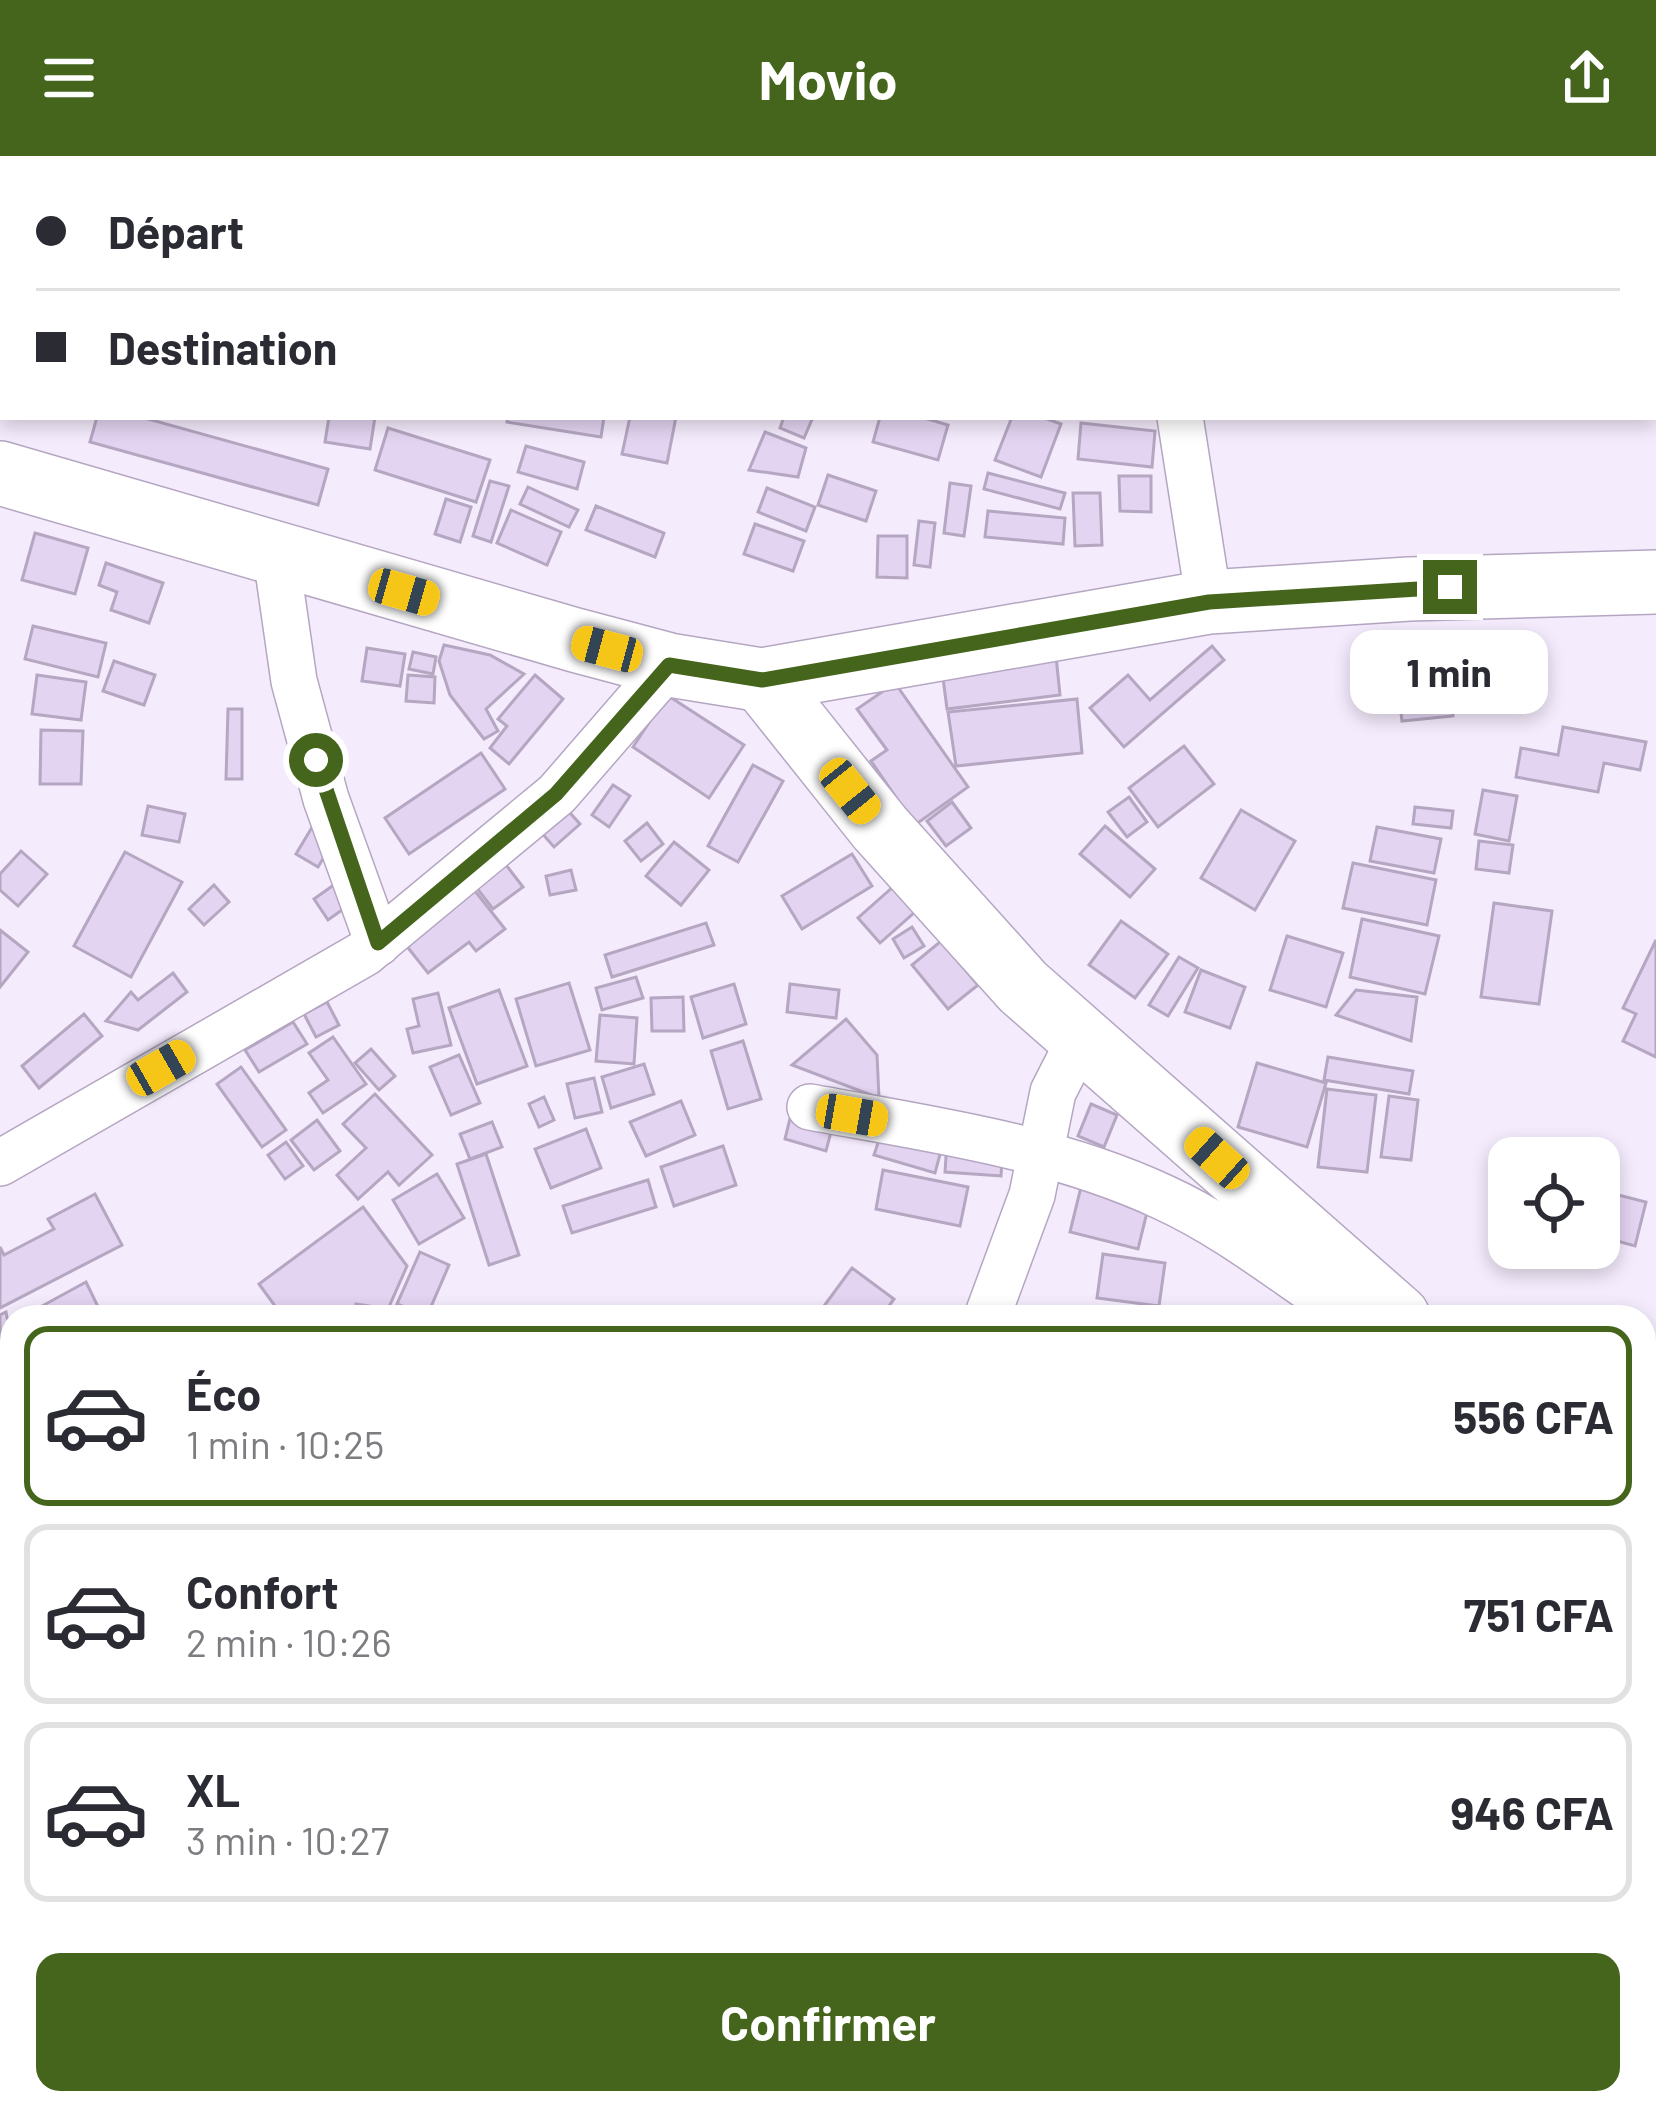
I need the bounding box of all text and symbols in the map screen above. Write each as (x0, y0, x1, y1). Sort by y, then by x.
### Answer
icon: menu (36, 45, 102, 111)
icon: share (1554, 45, 1620, 111)
text: Movio (758, 46, 898, 111)
text: Départ (108, 204, 244, 258)
text: Destination (108, 320, 337, 374)
route end (1423, 560, 1477, 614)
car (364, 565, 444, 619)
car (568, 622, 646, 676)
callout: 1 min (1351, 629, 1549, 713)
text: 1 min (1406, 648, 1492, 695)
route start (289, 733, 343, 787)
car (813, 752, 887, 830)
car (121, 1034, 201, 1102)
car (813, 1091, 891, 1139)
car (1178, 1121, 1256, 1195)
map controls (1488, 1137, 1620, 1269)
button: locate (1488, 1137, 1620, 1269)
icon: car (42, 1362, 150, 1470)
text: Éco (186, 1366, 261, 1420)
text: 556 CFA (1453, 1389, 1614, 1443)
text: 1 min · 10:25 (186, 1420, 384, 1467)
icon: car (42, 1560, 150, 1668)
text: Confort (186, 1564, 339, 1618)
text: 751 CFA (1464, 1587, 1614, 1641)
text: 2 min · 10:26 (186, 1618, 392, 1665)
icon: car (42, 1758, 150, 1866)
text: XL (186, 1762, 240, 1816)
text: 946 CFA (1450, 1785, 1614, 1839)
text: 3 min · 10:27 (186, 1816, 389, 1863)
button: Confirmer (36, 1953, 1620, 2091)

